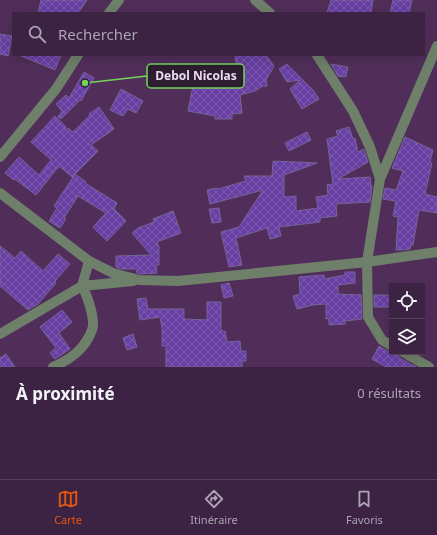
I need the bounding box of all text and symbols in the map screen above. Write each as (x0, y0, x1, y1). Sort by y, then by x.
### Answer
search box (12, 12, 425, 56)
icon: search (26, 23, 48, 45)
text: Rechercher (58, 24, 138, 44)
callout: Debol Nicolas (147, 64, 244, 88)
text: Debol Nicolas (155, 67, 237, 84)
map controls (389, 283, 425, 355)
button: locate (389, 283, 425, 319)
button: layers (389, 319, 425, 355)
text: À proximité (16, 382, 115, 405)
text: 0 résultats (357, 384, 421, 402)
tab: Carte (54, 488, 82, 527)
tab: Itinéraire (190, 488, 238, 527)
tab: Favoris (346, 488, 383, 527)

